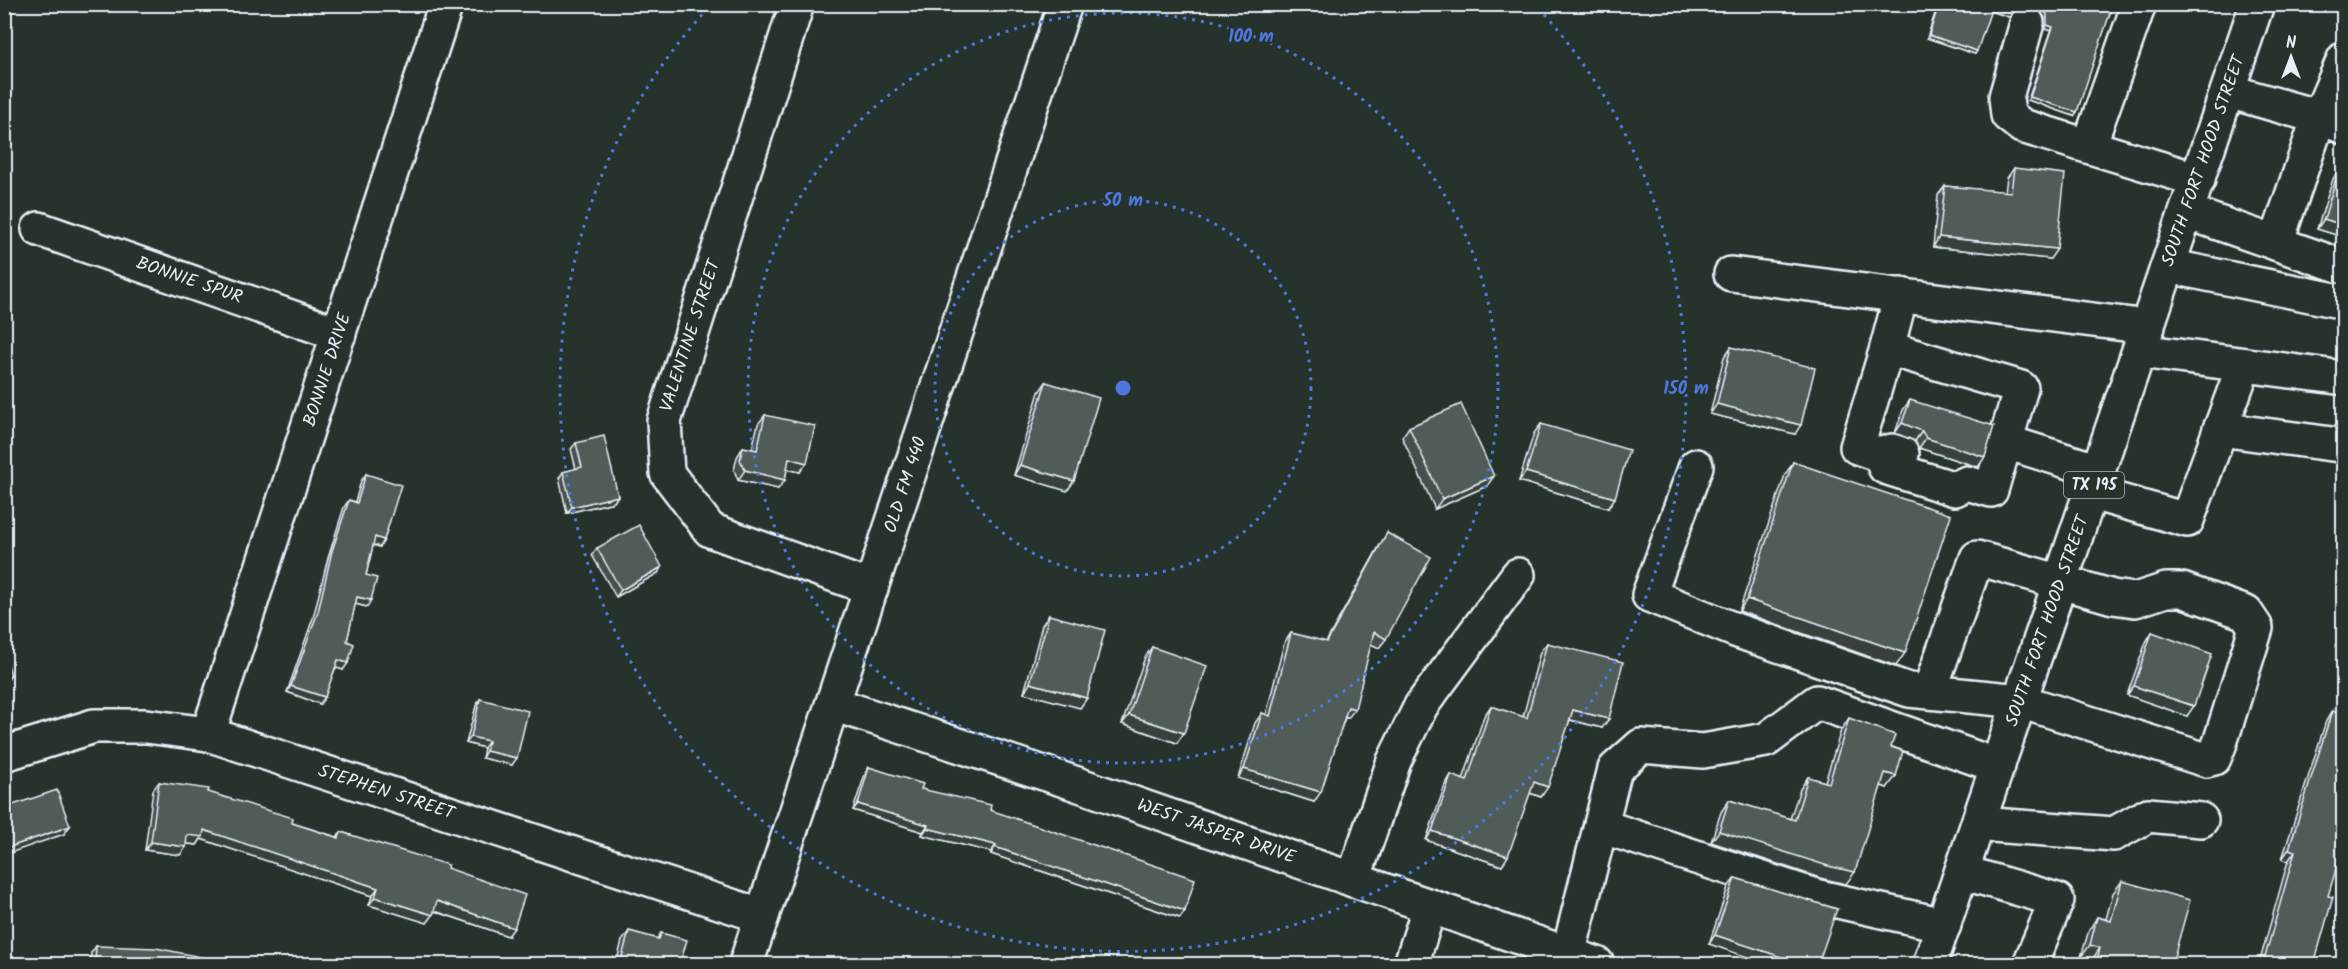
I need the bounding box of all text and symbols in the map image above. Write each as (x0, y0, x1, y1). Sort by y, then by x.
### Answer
text: 100 m (1228, 23, 1274, 52)
north arrow (2261, 27, 2321, 87)
text: N (2286, 31, 2296, 56)
street label: SOUTH FORT HOOD STREET (2154, 50, 2254, 270)
text: 50 m (1102, 187, 1143, 216)
street label: BONNIE SPUR (132, 249, 246, 313)
street label: VALENTINE STREET (653, 255, 730, 416)
street label: BONNIE DRIVE (296, 309, 360, 431)
text: 150 m (1663, 375, 1709, 404)
centre of rings (1113, 378, 1133, 398)
street label: OLD FM 440 (877, 433, 935, 537)
road number: TX 195 (2064, 472, 2124, 498)
street label: SOUTH FORT HOOD STREET (1998, 510, 2098, 730)
street label: STEPHEN STREET (314, 757, 459, 829)
street label: WEST JASPER DRIVE (1133, 791, 1300, 873)

